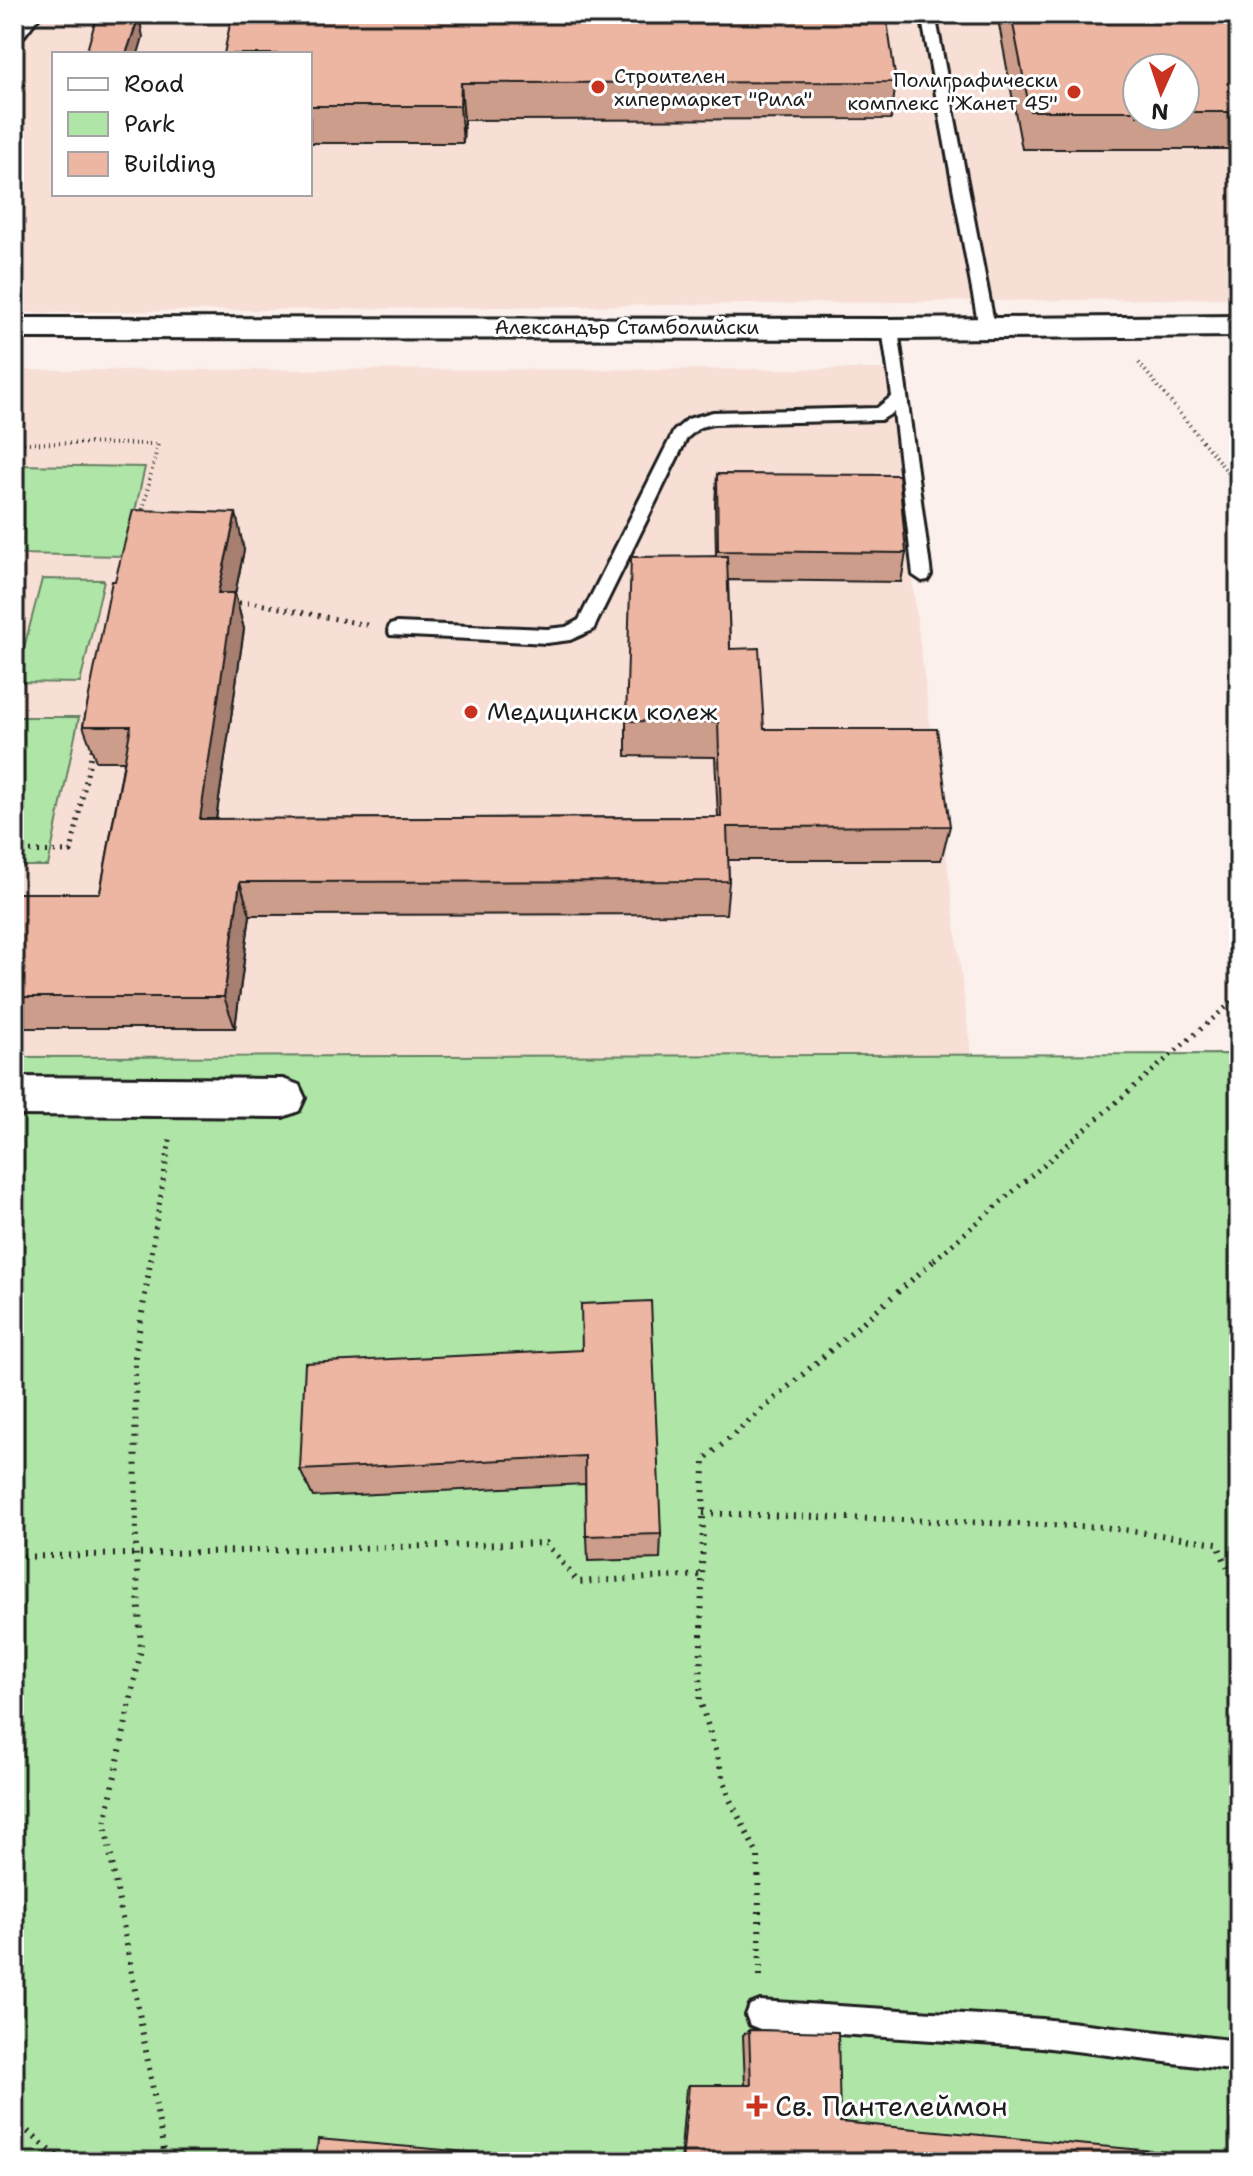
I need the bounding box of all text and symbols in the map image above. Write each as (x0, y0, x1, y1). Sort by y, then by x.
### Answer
legend (52, 52, 312, 196)
north arrow (1121, 52, 1201, 132)
place label: Строителен хипермаркет "Рила" (614, 63, 812, 112)
place label: Полиграфически комплекс "Жанет 45" (847, 67, 1058, 116)
text: Road (124, 68, 184, 100)
marker: Строителен хипермаркет "Рила" (589, 78, 607, 96)
marker: Полиграфически комплекс "Жанет 45" (1065, 83, 1083, 101)
text: N (1151, 97, 1169, 126)
text: Park (124, 108, 176, 140)
text: Building (124, 148, 216, 180)
street label: Александър Стамболийски (495, 314, 759, 340)
place label: Медицински колеж (487, 696, 717, 728)
marker: Медицински колеж (462, 703, 480, 721)
place label: Св. Пантелеймон (775, 2087, 1008, 2125)
marker: Св. Пантелеймон (746, 2095, 768, 2117)

